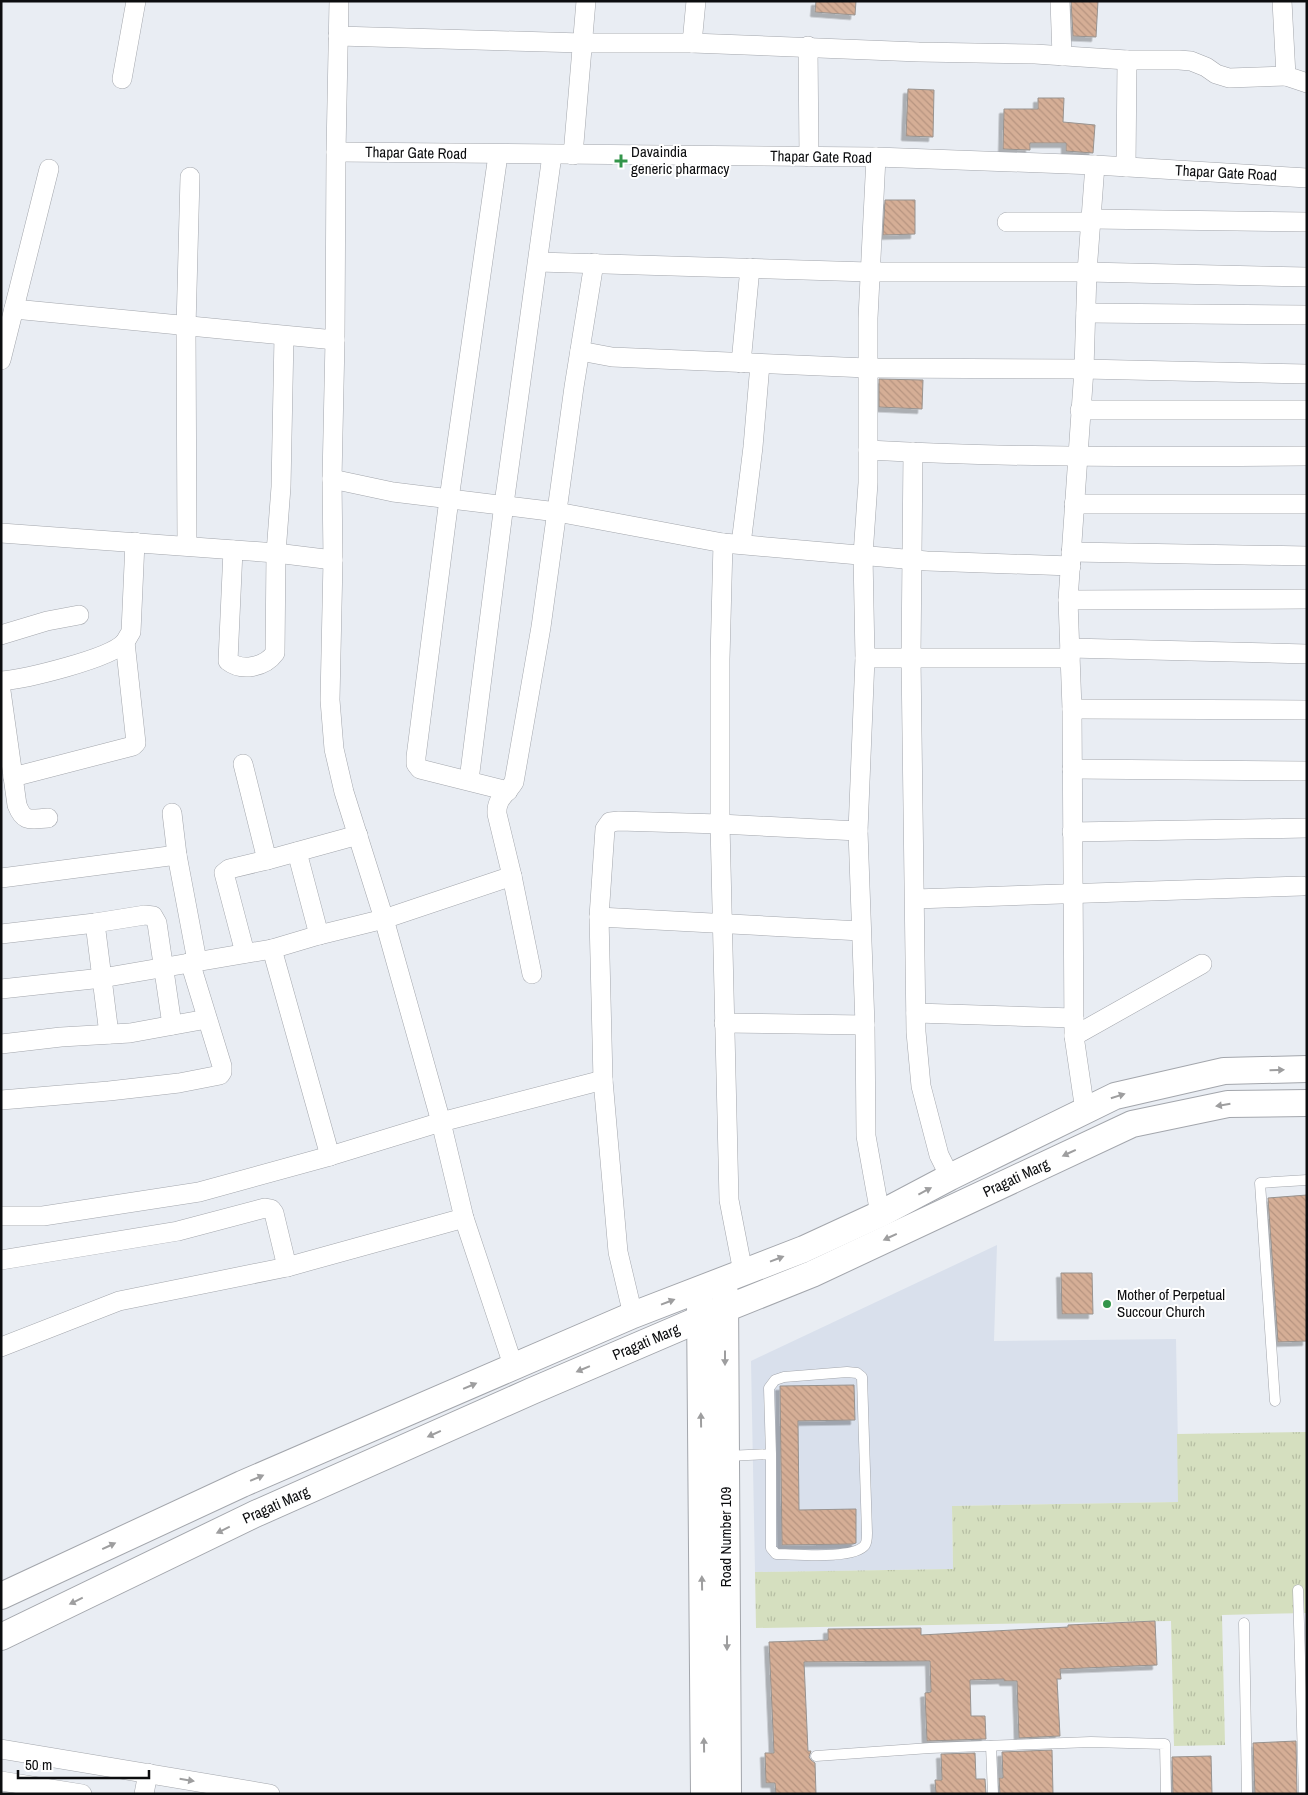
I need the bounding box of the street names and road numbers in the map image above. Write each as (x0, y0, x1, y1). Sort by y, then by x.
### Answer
street label: Thapar Gate Road (365, 141, 467, 164)
street label: Thapar Gate Road (770, 145, 872, 168)
street label: Thapar Gate Road (1175, 159, 1277, 186)
street label: Pragati Marg (979, 1153, 1053, 1202)
street label: Pragati Marg (609, 1318, 683, 1365)
street label: Pragati Marg (239, 1480, 313, 1529)
street label: Road Number 109 (715, 1487, 736, 1587)

